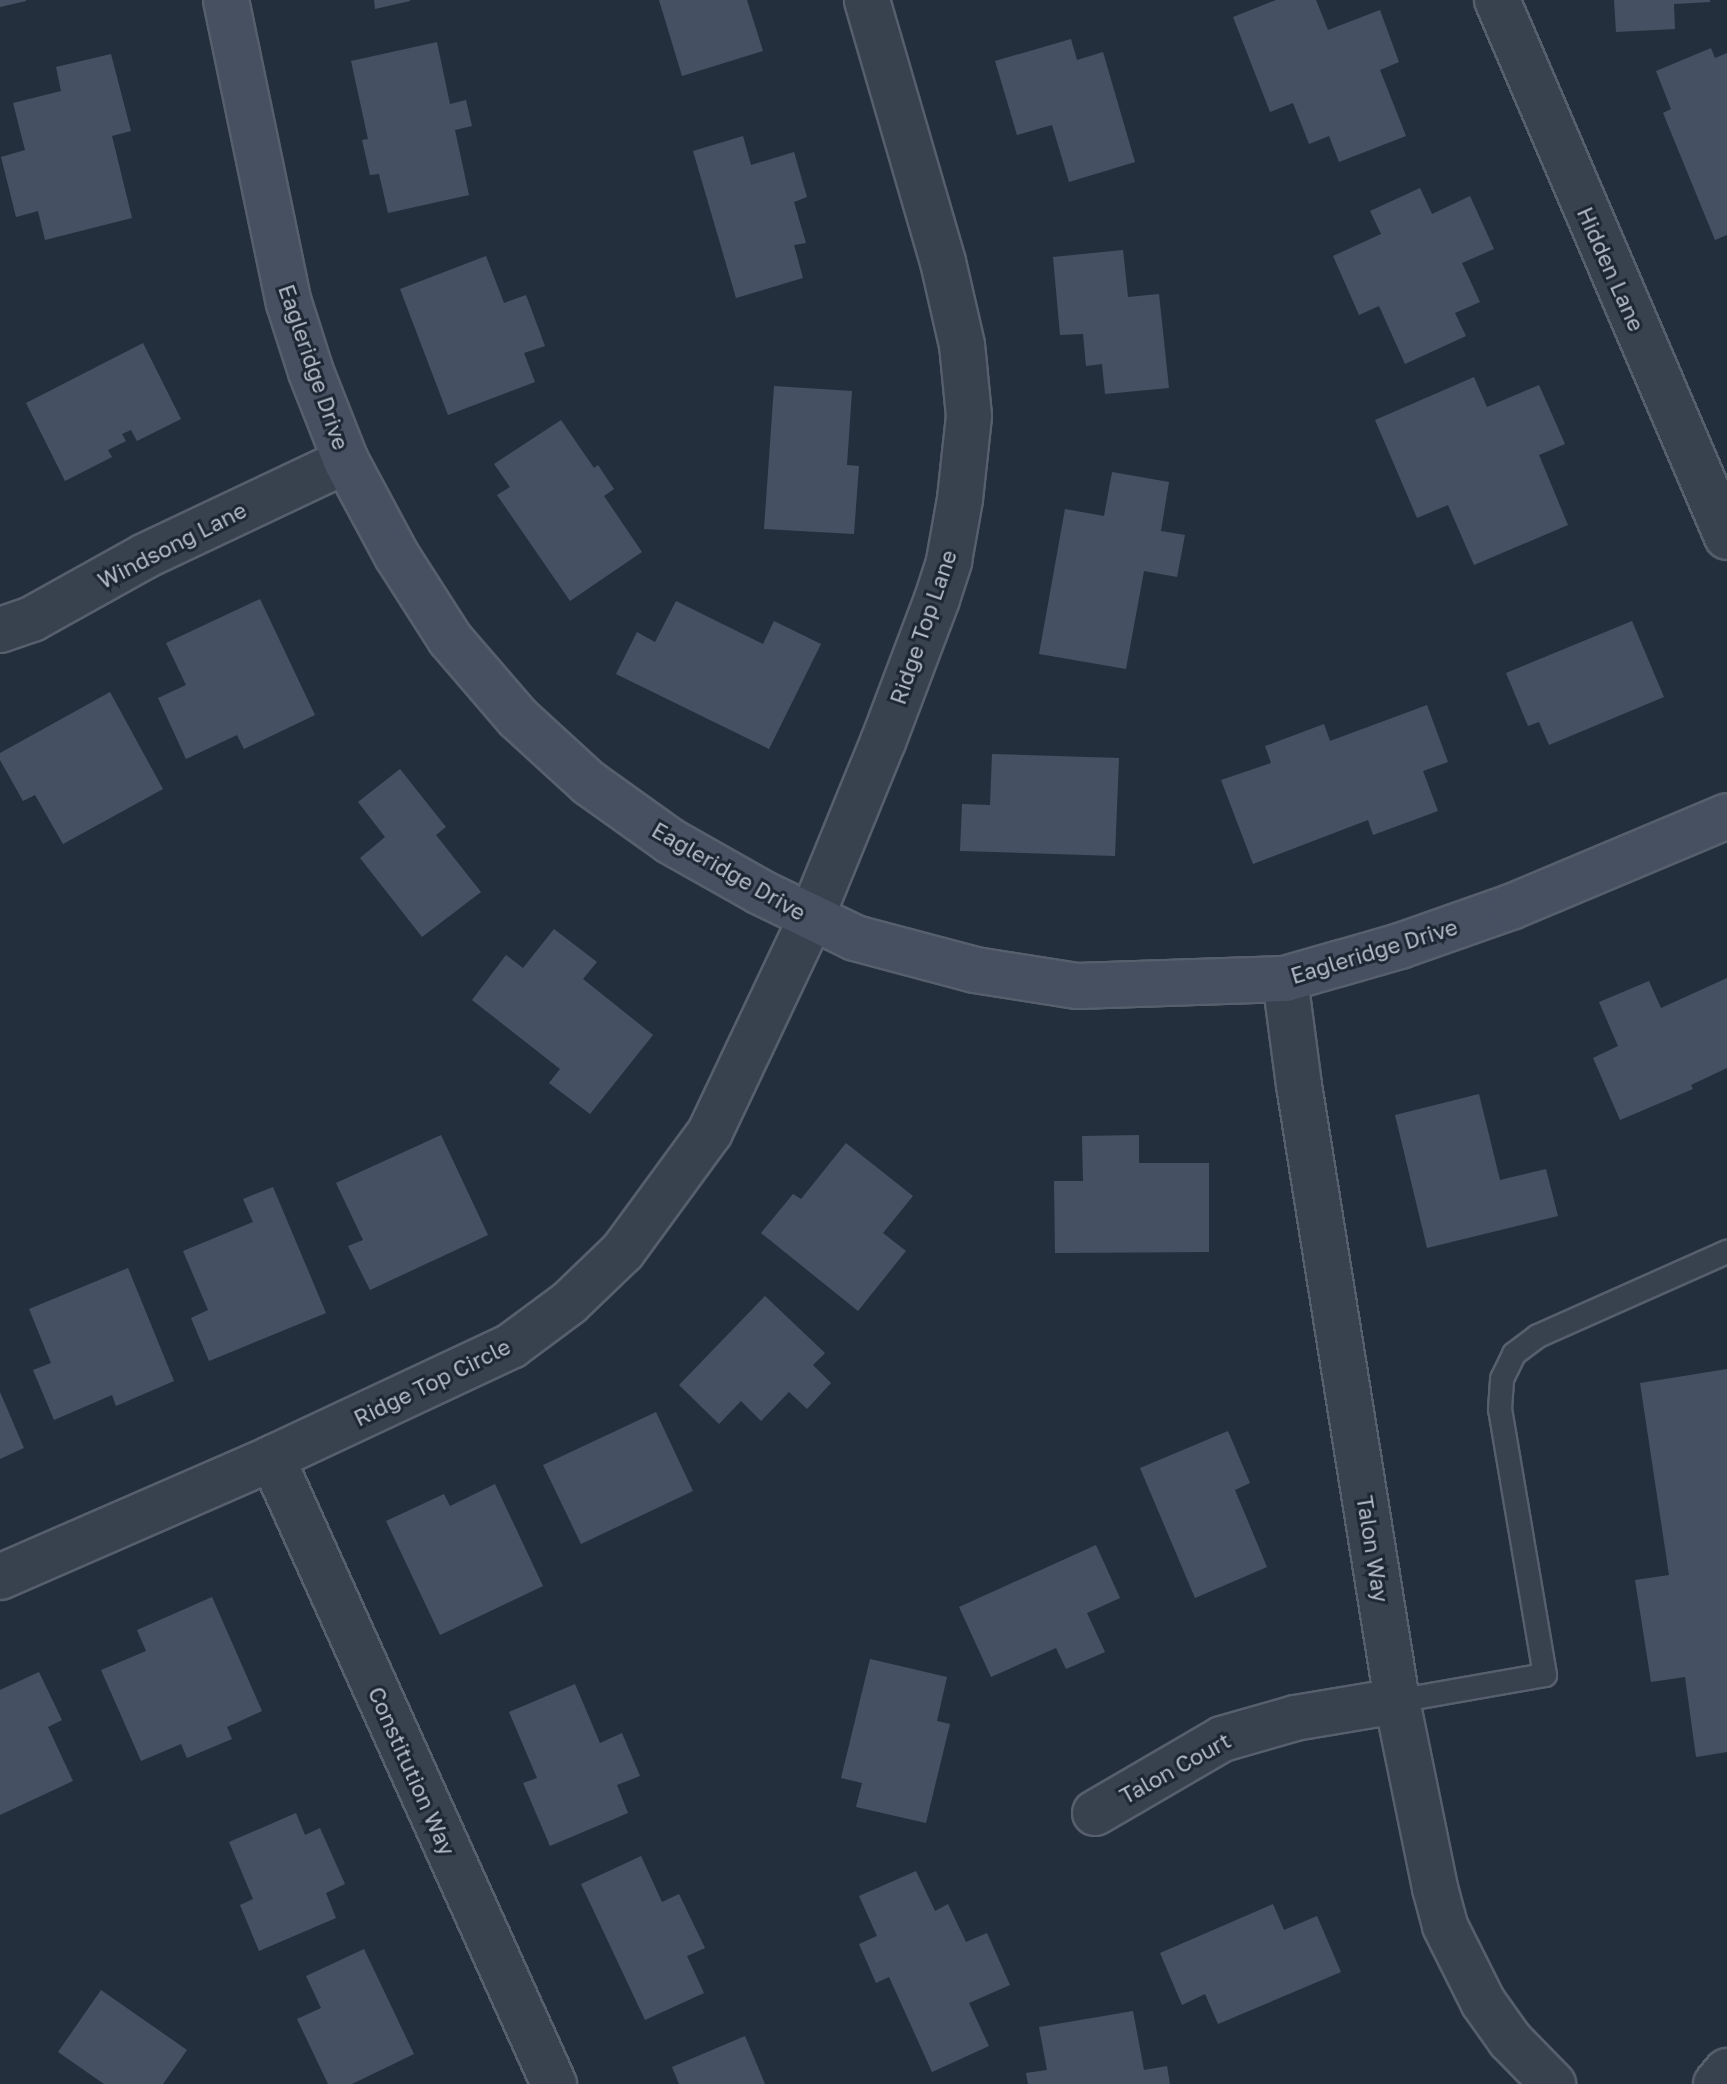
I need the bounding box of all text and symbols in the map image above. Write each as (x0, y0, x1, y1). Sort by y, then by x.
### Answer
street label: Hidden Lane (1572, 203, 1650, 335)
street label: Eagleridge Drive (273, 281, 355, 453)
street label: Windsong Lane (93, 496, 251, 594)
street label: Ridge Top Lane (884, 546, 962, 708)
street label: Eagleridge Drive (647, 816, 811, 926)
street label: Eagleridge Drive (1287, 913, 1461, 989)
street label: Ridge Top Circle (349, 1333, 515, 1431)
street label: Talon Way (1352, 1494, 1394, 1604)
street label: Constitution Way (363, 1683, 461, 1859)
street label: Talon Court (1115, 1727, 1235, 1809)

